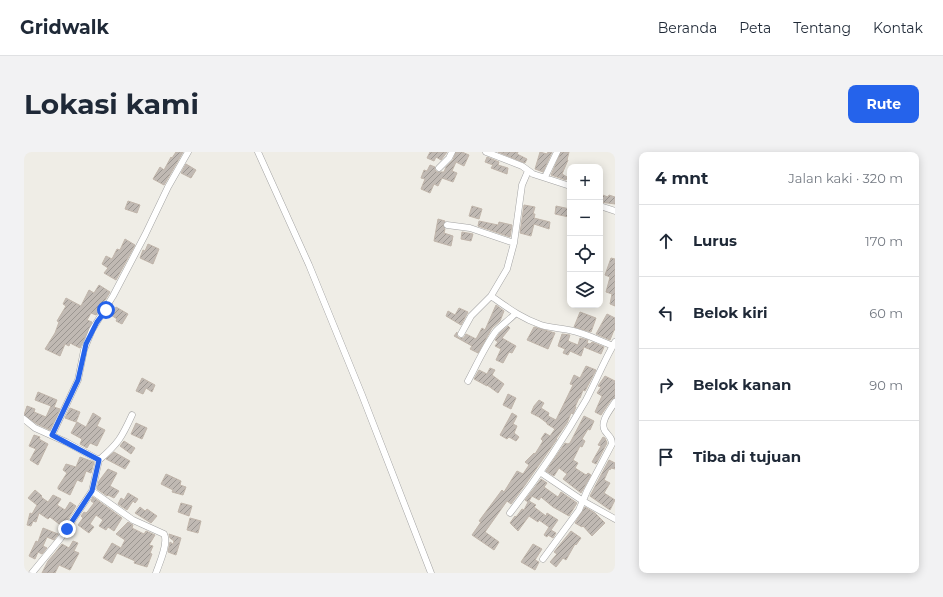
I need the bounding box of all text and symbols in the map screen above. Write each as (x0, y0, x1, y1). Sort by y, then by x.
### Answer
text: Gridwalk (20, 16, 109, 39)
text: Beranda (658, 19, 717, 37)
text: Peta (739, 19, 771, 37)
text: Tentang (793, 19, 851, 37)
text: Kontak (873, 19, 923, 37)
button: Rute (848, 85, 919, 123)
text: Lokasi kami (24, 87, 199, 121)
map controls (567, 164, 603, 308)
button: + (567, 164, 603, 200)
text: 4 mnt (655, 168, 709, 188)
text: Jalan kaki · 320 m (788, 170, 903, 186)
button: − (567, 200, 603, 236)
icon: ahead (655, 230, 677, 252)
text: Lurus (693, 231, 737, 250)
text: 170 m (865, 233, 903, 249)
button: locate (567, 236, 603, 272)
button: layers (567, 272, 603, 308)
route start (97, 301, 115, 319)
icon: left (655, 302, 677, 324)
text: Belok kiri (693, 303, 768, 322)
text: 60 m (869, 305, 903, 321)
icon: right (655, 374, 677, 396)
text: Belok kanan (693, 375, 791, 394)
text: 90 m (869, 377, 903, 393)
icon: arrive (655, 446, 677, 468)
text: Tiba di tujuan (693, 447, 801, 466)
route end (58, 520, 76, 538)

